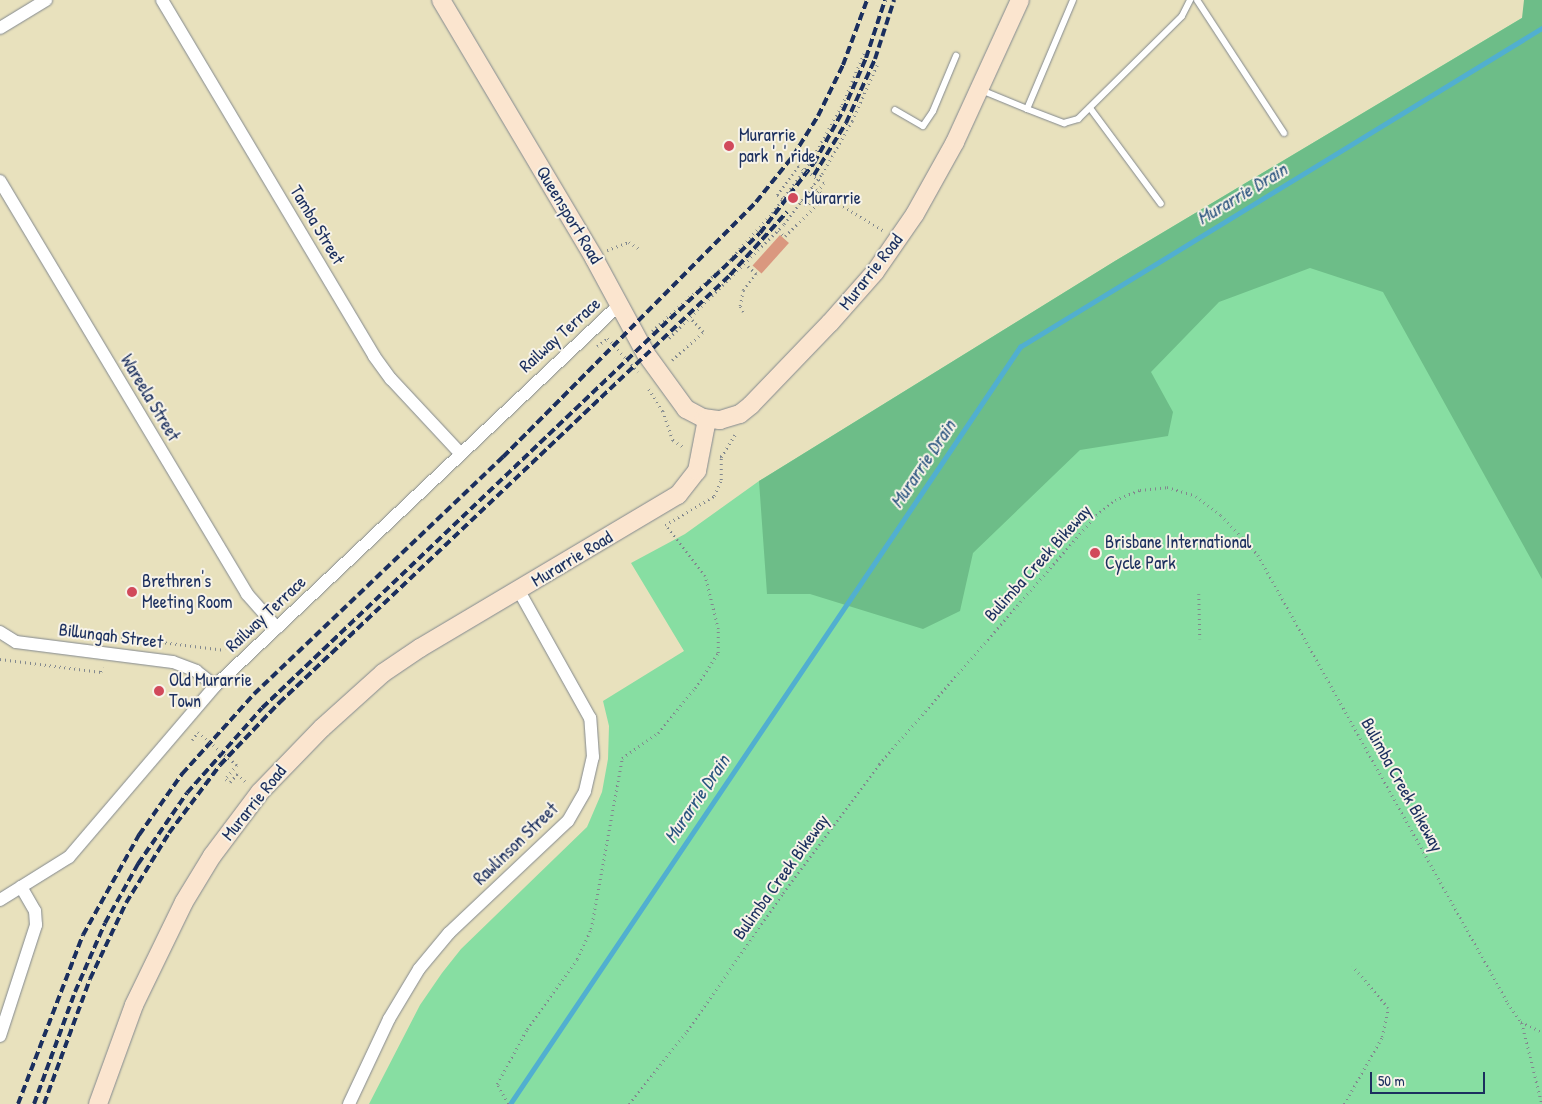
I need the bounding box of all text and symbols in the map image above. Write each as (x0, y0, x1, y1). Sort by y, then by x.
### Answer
place label: Murarrie park 'n' ride (739, 125, 816, 168)
marker: Murarrie park 'n' ride (723, 140, 735, 152)
water label: Murarrie Drain (1193, 158, 1291, 230)
street label: Queensport Road (531, 162, 607, 268)
street label: Tamba Street (285, 182, 349, 268)
place label: Murarrie (804, 187, 861, 209)
marker: Murarrie (786, 191, 800, 205)
street label: Murarrie Road (835, 230, 907, 314)
street label: Railway Terrace (515, 293, 605, 377)
street label: Wareela Street (116, 351, 184, 445)
water label: Murarrie Drain (885, 416, 961, 512)
street label: Bulimba Creek Bikeway (980, 500, 1096, 626)
street label: Murarrie Road (528, 526, 616, 592)
place label: Brisbane International Cycle Park (1105, 532, 1251, 574)
marker: Brisbane International Cycle Park (1089, 547, 1101, 559)
place label: Brethren's Meeting Room (142, 571, 232, 614)
street label: Railway Terrace (221, 571, 311, 657)
marker: Brethren's Meeting Room (126, 586, 138, 598)
street label: Billungah Street (58, 619, 164, 653)
place label: Old Murarrie Town (169, 670, 252, 712)
marker: Old Murarrie Town (153, 685, 165, 697)
street label: Bulimba Creek Bikeway (1356, 714, 1448, 856)
water label: Murarrie Drain (659, 751, 735, 847)
street label: Murarrie Road (217, 761, 291, 845)
street label: Rawlinson Street (469, 798, 563, 890)
street label: Bulimba Creek Bikeway (728, 810, 834, 944)
scale bar (1372, 1062, 1487, 1094)
text: 50 m (1378, 1070, 1405, 1091)

